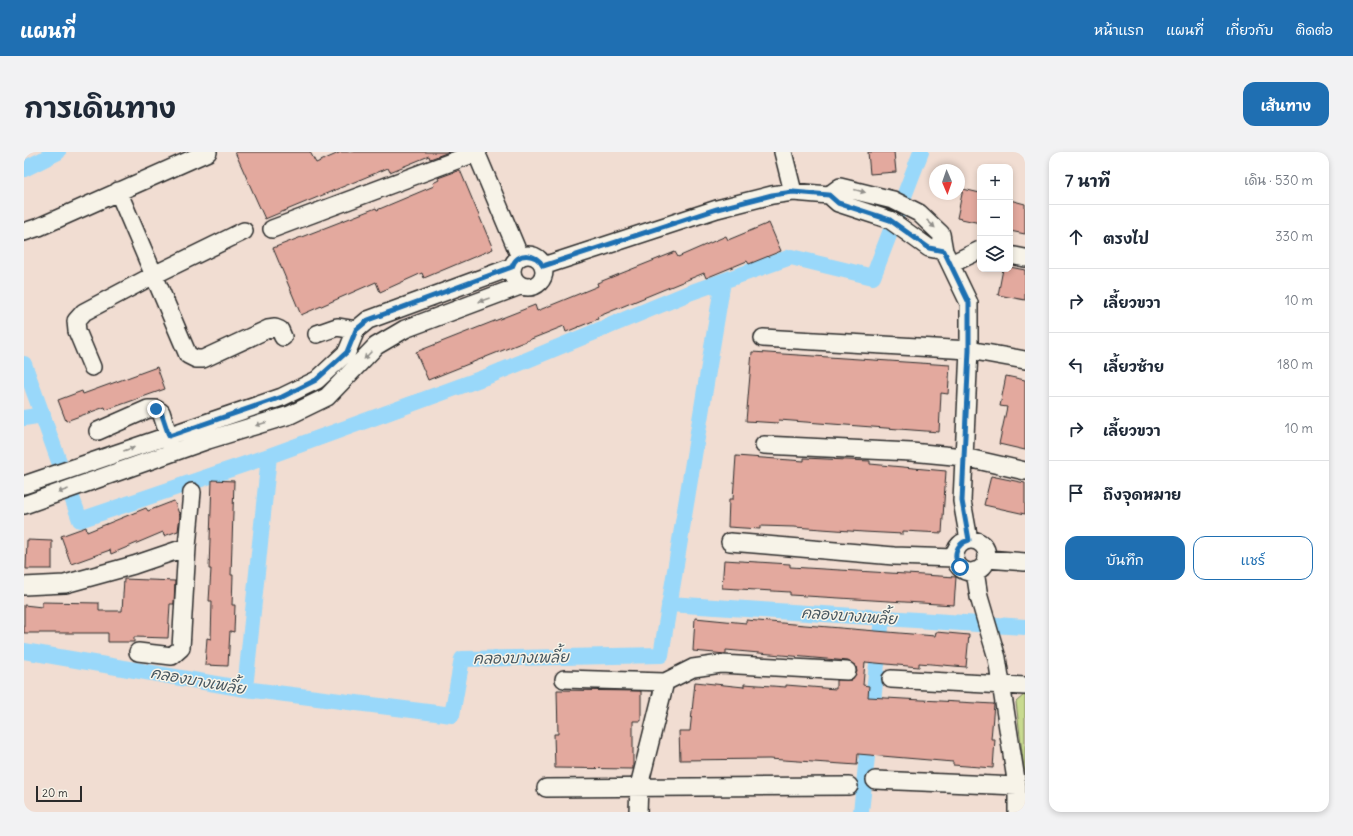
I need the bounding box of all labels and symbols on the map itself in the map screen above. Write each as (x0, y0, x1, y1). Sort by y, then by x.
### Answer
north arrow (929, 164, 965, 200)
one-way arrow (854, 188, 866, 194)
one-way arrow (926, 219, 936, 229)
one-way arrow (477, 297, 489, 303)
one-way arrow (363, 350, 372, 360)
route end (147, 400, 165, 418)
one-way arrow (254, 422, 266, 428)
one-way arrow (124, 446, 136, 452)
one-way arrow (57, 489, 69, 495)
route start (951, 558, 969, 576)
water label: คลองบางเพลี้ย (801, 599, 899, 628)
water label: คลองบางเพลี้ย (473, 643, 570, 668)
water label: คลองบางเพลี้ย (149, 659, 249, 698)
scale bar (36, 784, 82, 803)

